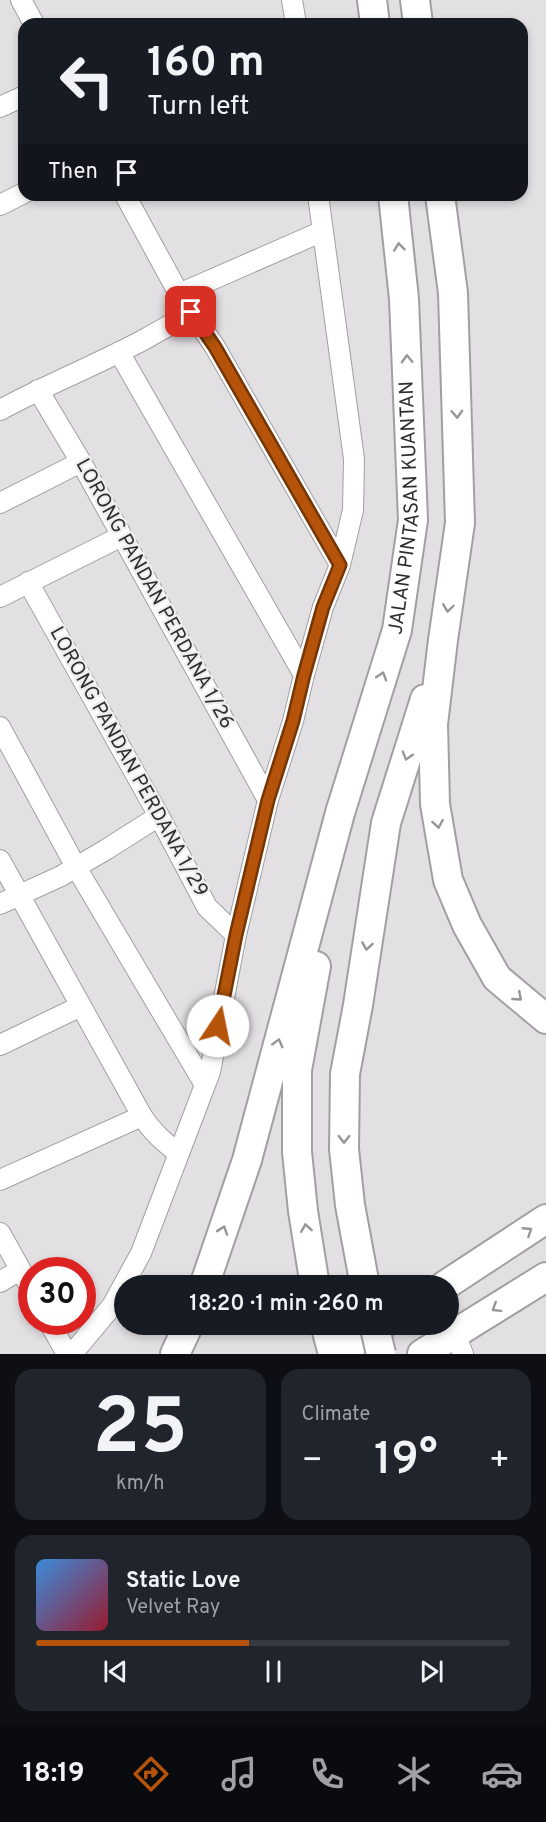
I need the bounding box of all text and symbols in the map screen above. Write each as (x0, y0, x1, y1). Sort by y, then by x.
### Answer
text: 160 m (147, 38, 265, 91)
icon: left (48, 42, 126, 120)
text: Turn left (147, 90, 249, 124)
icon: arrive (110, 156, 143, 189)
text: Then (48, 159, 98, 186)
one-way arrow (393, 243, 406, 252)
pin (165, 286, 216, 337)
icon: arrive (174, 295, 207, 328)
one-way arrow (400, 354, 413, 363)
street label: JALAN PINTASAN KUANTAN (383, 380, 427, 636)
one-way arrow (450, 410, 463, 419)
street label: LORONG PANDAN PERDANA 1/26 (69, 454, 239, 734)
one-way arrow (442, 604, 454, 613)
street label: LORONG PANDAN PERDANA 1/29 (43, 622, 213, 902)
one-way arrow (375, 671, 387, 682)
one-way arrow (402, 750, 414, 761)
one-way arrow (431, 818, 444, 828)
one-way arrow (362, 942, 374, 951)
one-way arrow (511, 989, 522, 1000)
position arrow (186, 994, 250, 1058)
one-way arrow (271, 1039, 284, 1049)
one-way arrow (338, 1135, 350, 1144)
one-way arrow (300, 1223, 312, 1232)
one-way arrow (215, 1225, 228, 1236)
one-way arrow (521, 1227, 532, 1238)
speed limit sign: 30 (18, 1257, 96, 1335)
text: 18:20 · 1 min · 260 m (189, 1291, 384, 1318)
one-way arrow (492, 1300, 502, 1312)
text: 25 (93, 1382, 188, 1481)
text: Climate (302, 1402, 370, 1428)
text: 19° (374, 1433, 438, 1490)
text: − (302, 1441, 323, 1483)
text: + (489, 1441, 510, 1483)
text: km/h (116, 1471, 165, 1497)
text: Static Love (126, 1568, 240, 1595)
text: Velvet Ray (126, 1595, 220, 1621)
icon: previous (99, 1655, 132, 1688)
icon: pause (257, 1655, 290, 1688)
icon: next (415, 1655, 448, 1688)
icon: directions (130, 1753, 172, 1795)
icon: music (218, 1753, 260, 1795)
icon: phone (306, 1753, 348, 1795)
icon: climate (393, 1753, 435, 1795)
icon: car (481, 1753, 523, 1795)
text: 18:19 (23, 1757, 85, 1791)

